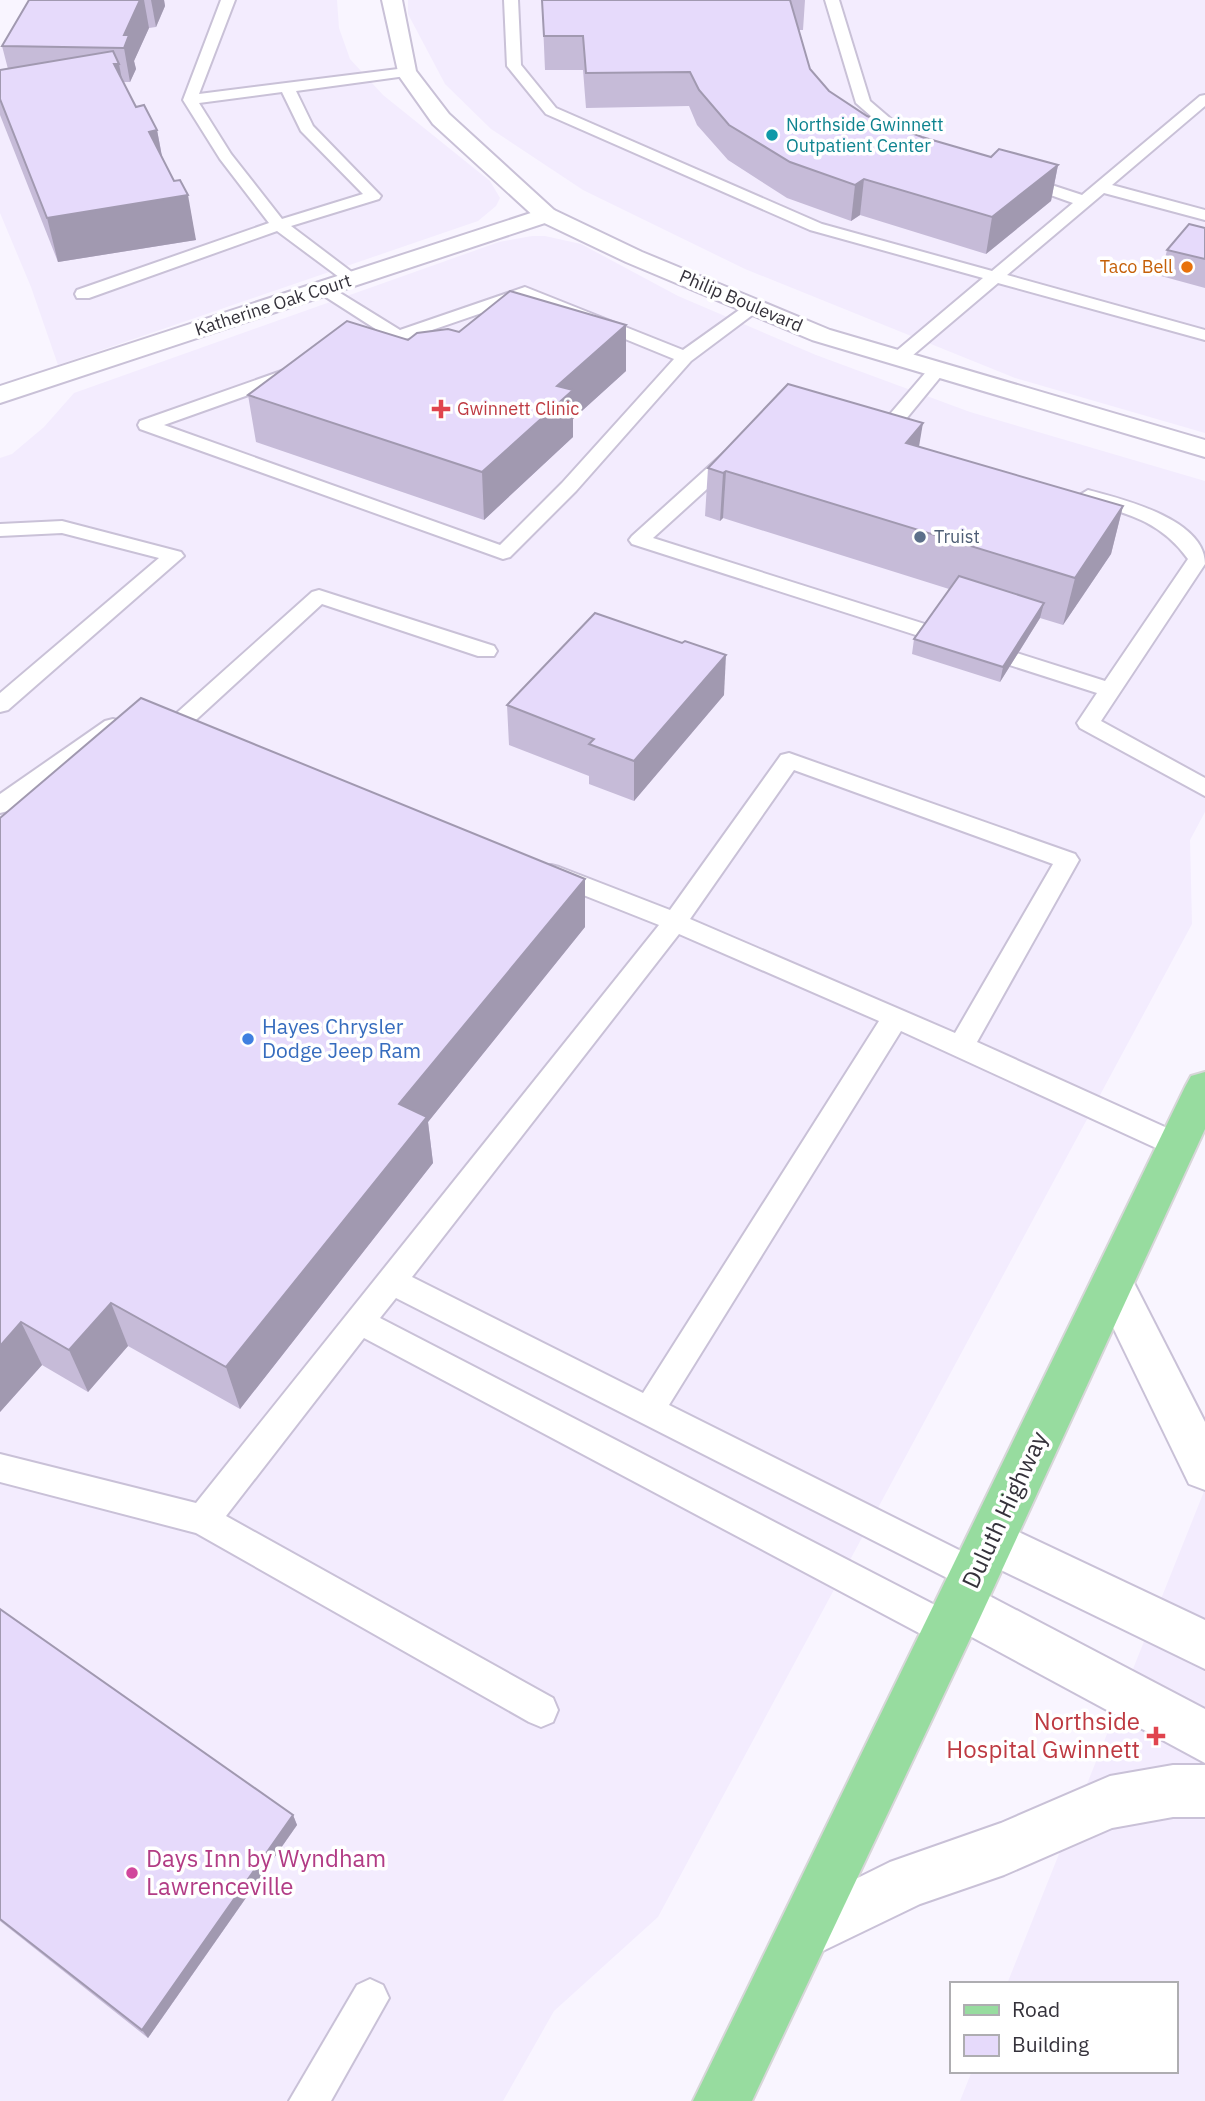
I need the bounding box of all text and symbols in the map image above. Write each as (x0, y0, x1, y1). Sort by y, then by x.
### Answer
place label: Northside Gwinnett Outpatient Center (786, 113, 944, 157)
marker: Northside Gwinnett Outpatient Center (764, 127, 780, 143)
place label: Taco Bell (1100, 255, 1173, 278)
marker: Taco Bell (1179, 259, 1195, 275)
street label: Philip Boulevard (676, 264, 806, 337)
street label: Katherine Oak Court (192, 268, 354, 341)
place label: Gwinnett Clinic (457, 397, 579, 420)
marker: Gwinnett Clinic (431, 399, 451, 419)
place label: Truist (934, 525, 980, 548)
marker: Truist (912, 529, 928, 545)
place label: Hayes Chrysler Dodge Jeep Ram (262, 1012, 421, 1064)
marker: Hayes Chrysler Dodge Jeep Ram (240, 1031, 256, 1047)
street label: Duluth Highway (954, 1426, 1054, 1593)
place label: Northside Hospital Gwinnett (946, 1705, 1140, 1765)
marker: Northside Hospital Gwinnett (1146, 1726, 1166, 1746)
place label: Days Inn by Wyndham Lawrenceville (146, 1842, 386, 1902)
marker: Days Inn by Wyndham Lawrenceville (124, 1865, 140, 1881)
legend (950, 1982, 1177, 2073)
text: Road (1012, 1995, 1060, 2023)
text: Building (1012, 2030, 1089, 2058)

